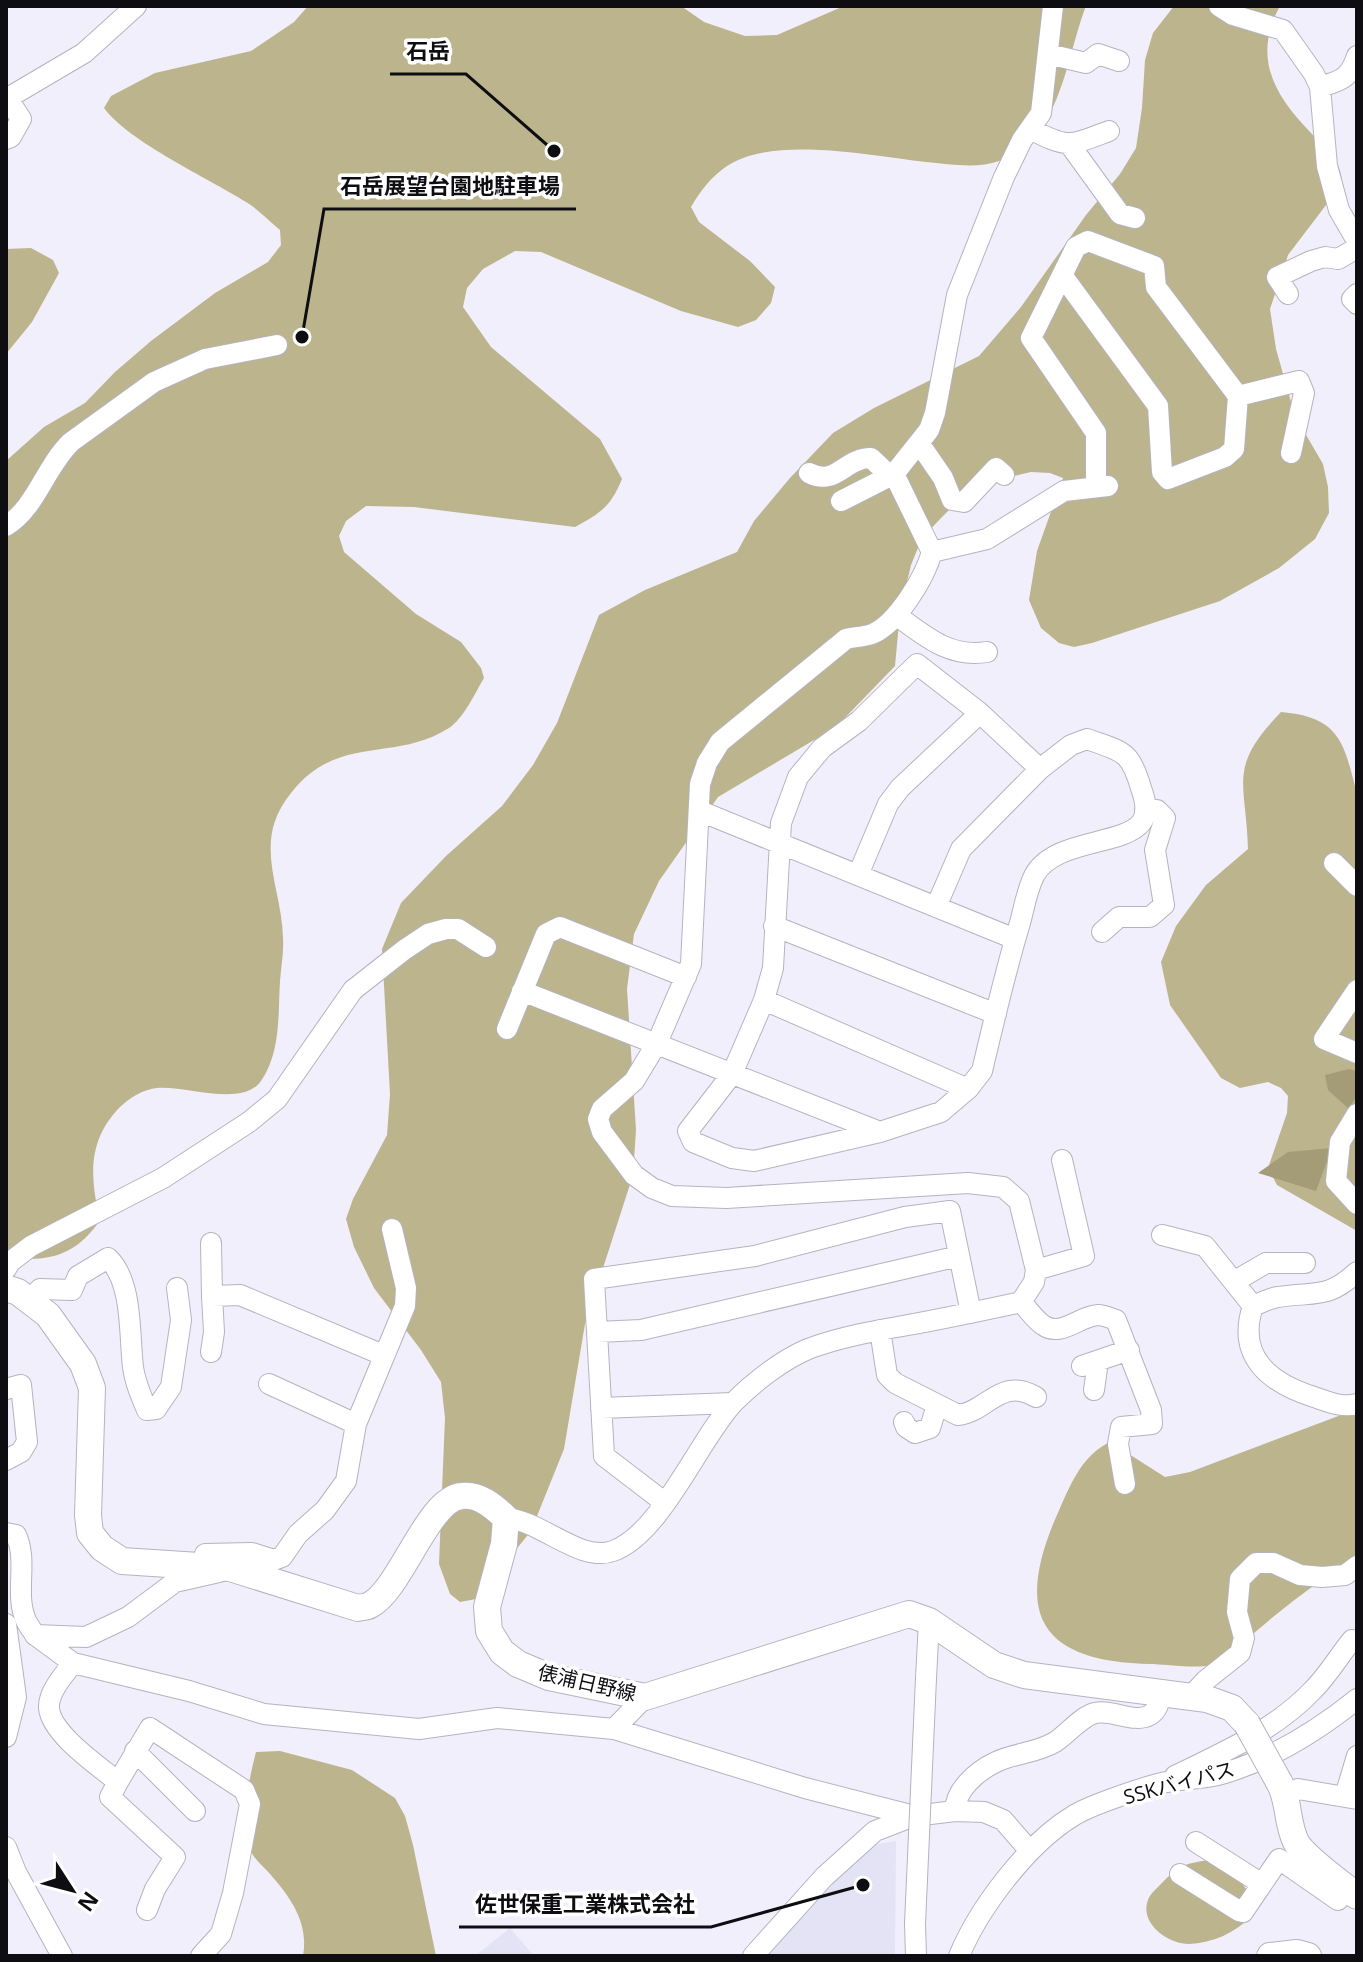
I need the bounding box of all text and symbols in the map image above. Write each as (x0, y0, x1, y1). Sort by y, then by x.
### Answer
callout: 石岳 (390, 28, 466, 74)
text: 石岳 (406, 35, 450, 65)
callout: 石岳展望台園地駐車場 (324, 163, 576, 209)
text: 石岳展望台園地駐車場 (340, 170, 560, 200)
street label: 俵浦日野線 (535, 1658, 639, 1707)
street label: SSKバイパス (1120, 1755, 1237, 1810)
north arrow (32, 1850, 112, 1930)
callout: 佐世保重工業株式会社 (459, 1881, 711, 1927)
text: N (72, 1886, 106, 1918)
text: 佐世保重工業株式会社 (475, 1888, 695, 1918)

